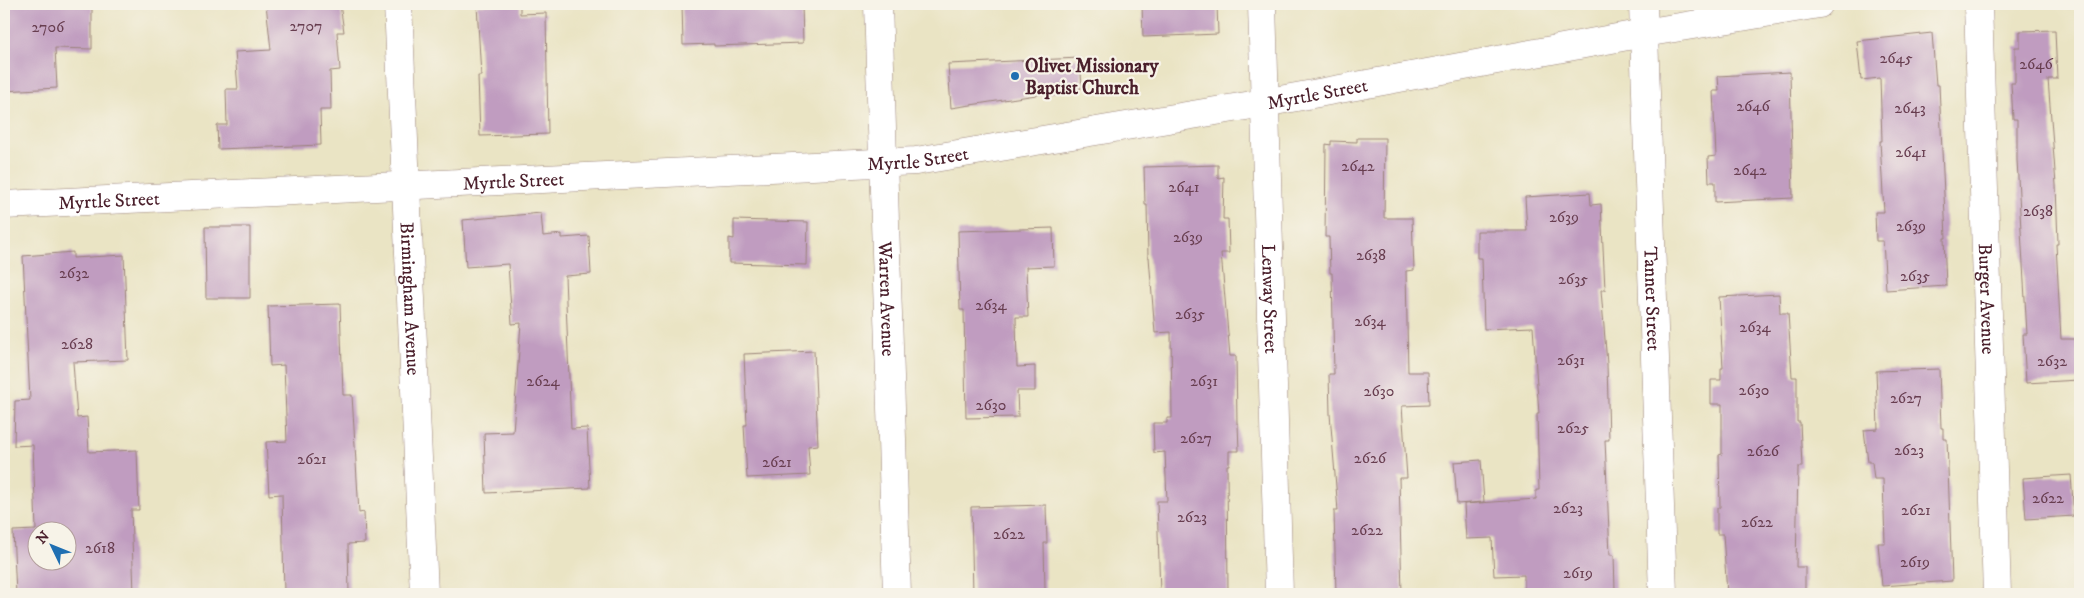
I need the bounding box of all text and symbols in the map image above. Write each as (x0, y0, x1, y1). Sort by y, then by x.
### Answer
house number: 2707 (290, 16, 322, 36)
house number: 2706 (32, 17, 65, 37)
house number: 2645 (1879, 48, 1913, 68)
house number: 2646 (2019, 54, 2054, 74)
place label: Olivet Missionary Baptist Church (1025, 55, 1159, 100)
marker: Olivet Missionary Baptist Church (1009, 70, 1021, 82)
street label: Myrtle Street (1265, 74, 1370, 115)
house number: 2646 (1736, 96, 1771, 116)
house number: 2643 (1894, 98, 1926, 118)
street label: Myrtle Street (867, 142, 970, 176)
house number: 2641 (1895, 142, 1927, 162)
house number: 2642 (1341, 156, 1375, 176)
house number: 2642 (1733, 160, 1767, 180)
street label: Myrtle Street (462, 168, 565, 196)
house number: 2641 (1168, 177, 1200, 197)
street label: Myrtle Street (58, 187, 160, 215)
house number: 2638 (2023, 201, 2053, 221)
house number: 2639 (1549, 207, 1579, 227)
house number: 2639 (1896, 216, 1926, 236)
street label: Birmingham Avenue (395, 222, 424, 376)
house number: 2639 (1173, 227, 1203, 247)
street label: Warren Avenue (873, 240, 899, 357)
street label: Burger Avenue (1973, 243, 1999, 355)
street label: Lenway Street (1256, 244, 1282, 354)
house number: 2638 (1356, 245, 1386, 265)
street label: Tanner Street (1638, 246, 1665, 352)
house number: 2632 (59, 263, 89, 283)
house number: 2635 (1900, 266, 1930, 286)
house number: 2635 (1558, 269, 1588, 289)
house number: 2634 (975, 295, 1007, 315)
house number: 2635 (1175, 304, 1205, 324)
house number: 2634 (1354, 311, 1386, 331)
house number: 2634 (1739, 317, 1771, 337)
house number: 2628 (61, 334, 93, 354)
house number: 2631 (1557, 350, 1585, 370)
house number: 2632 (2037, 351, 2067, 371)
house number: 2624 (526, 371, 560, 391)
house number: 2631 (1190, 371, 1218, 391)
house number: 2630 (1739, 380, 1769, 400)
house number: 2630 (1364, 381, 1394, 401)
house number: 2627 (1890, 388, 1922, 408)
house number: 2630 (976, 395, 1006, 415)
house number: 2625 (1557, 418, 1589, 438)
house number: 2627 (1180, 428, 1212, 448)
house number: 2623 (1894, 440, 1924, 460)
house number: 2626 (1747, 441, 1780, 461)
house number: 2626 (1354, 448, 1387, 468)
house number: 2621 (297, 449, 327, 469)
house number: 2621 (762, 452, 792, 472)
house number: 2622 (2032, 488, 2064, 508)
house number: 2623 (1553, 498, 1583, 518)
house number: 2621 (1901, 500, 1931, 520)
house number: 2623 (1177, 507, 1207, 527)
house number: 2622 (1741, 512, 1773, 532)
north arrow (28, 520, 78, 570)
house number: 2622 (1351, 520, 1383, 540)
house number: 2622 (993, 524, 1025, 544)
text: N (33, 527, 54, 548)
house number: 2618 (85, 538, 115, 558)
house number: 2619 (1900, 552, 1930, 572)
house number: 2619 (1563, 563, 1593, 583)

